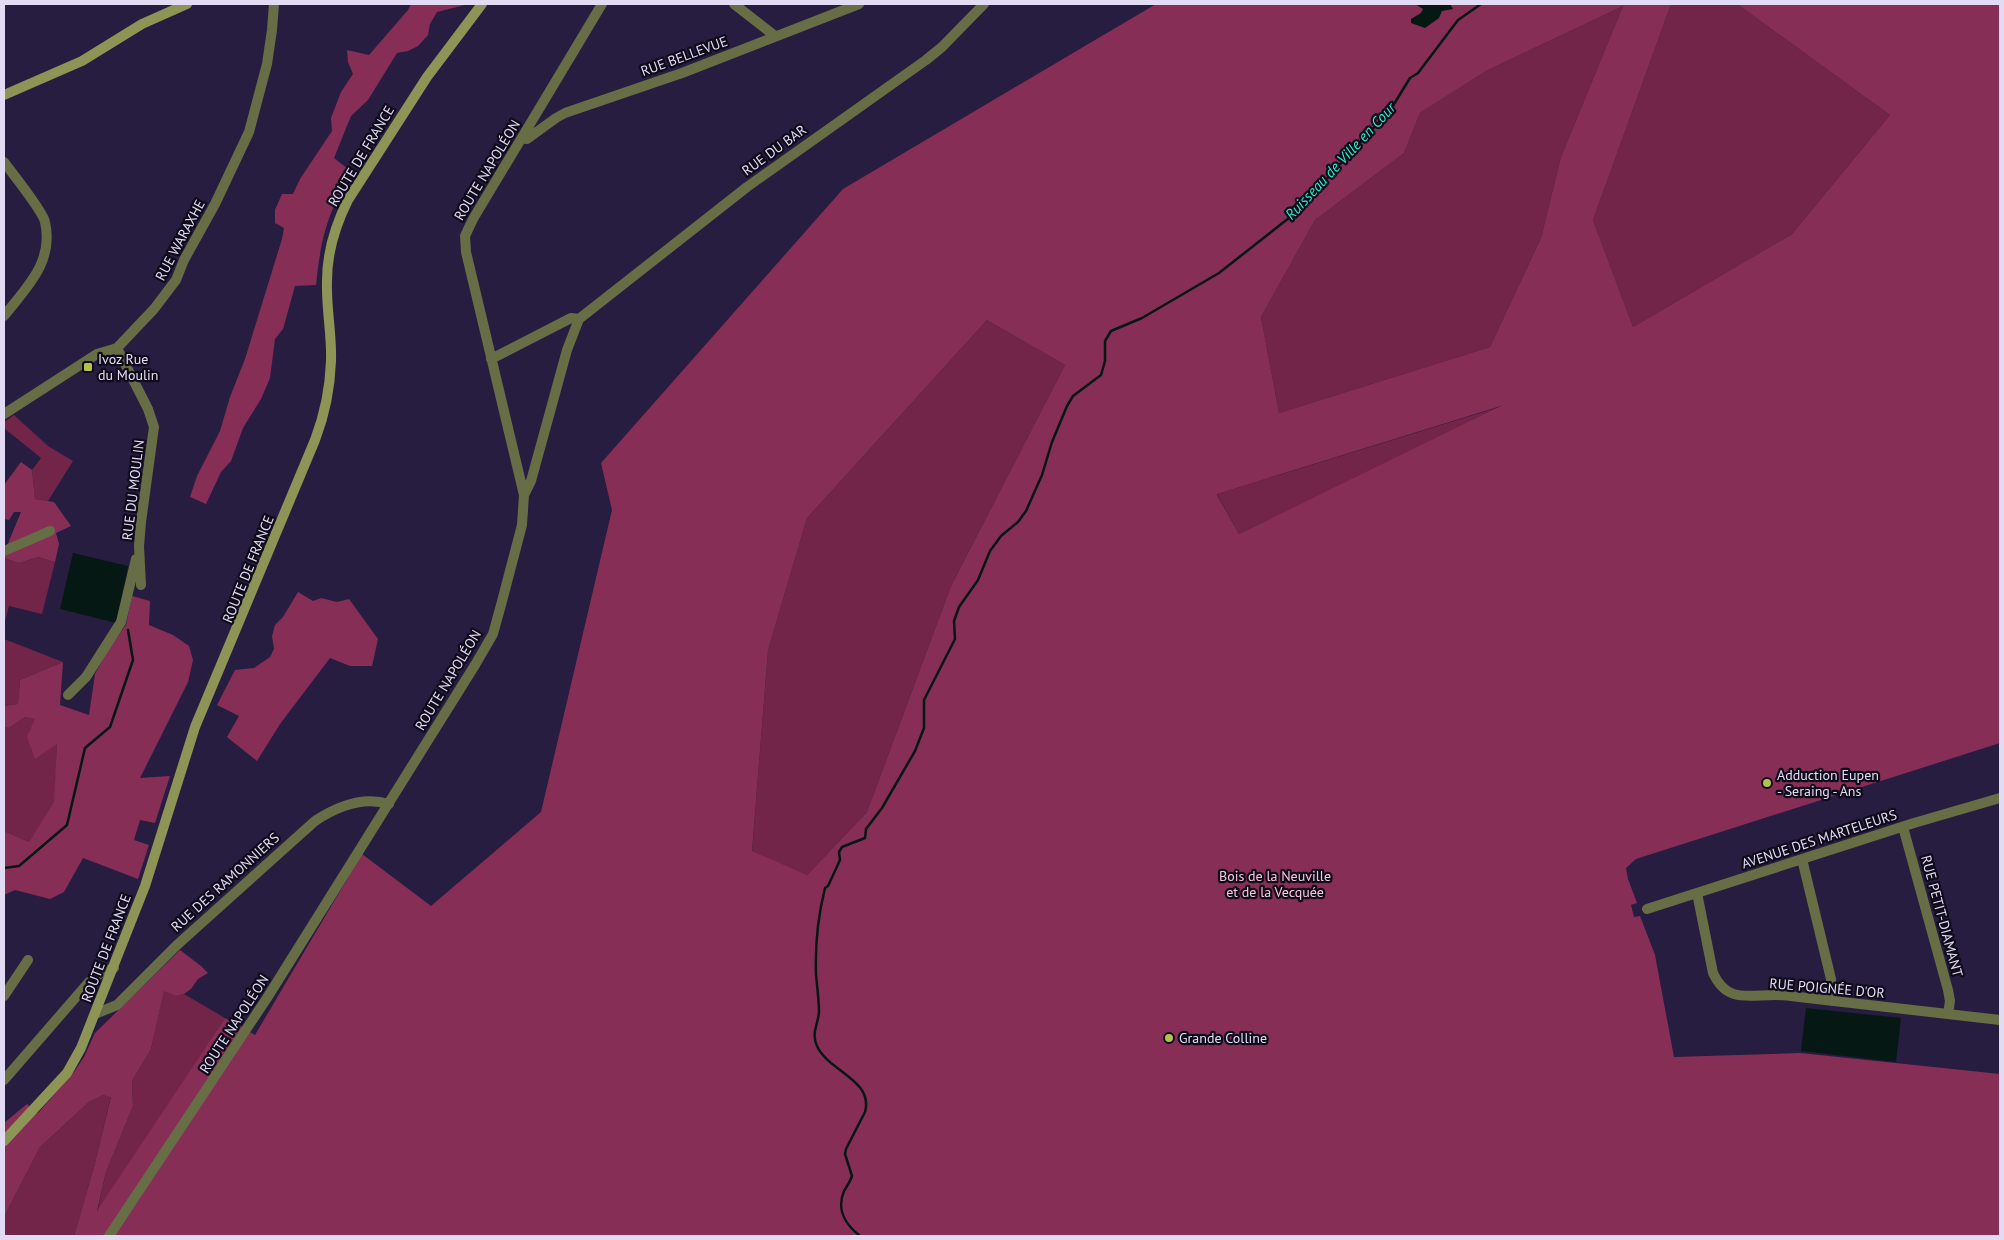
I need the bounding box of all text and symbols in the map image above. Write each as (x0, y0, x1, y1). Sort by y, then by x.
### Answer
street label: RUE BELLEVUE (638, 32, 730, 80)
water label: Ruisseau de Ville en Cour (1281, 98, 1400, 223)
street label: ROUTE DE FRANCE (324, 102, 398, 210)
street label: ROUTE NAPOLÉON (450, 117, 524, 223)
street label: RUE DU BAR (738, 121, 810, 179)
street label: RUE WARAXHE (151, 196, 209, 284)
place label: Ivoz Rue du Moulin (98, 350, 158, 384)
marker: Ivoz Rue du Moulin (82, 361, 94, 373)
street label: RUE DU MOULIN (118, 439, 148, 541)
street label: ROUTE DE FRANCE (218, 513, 278, 625)
street label: ROUTE NAPOLÉON (411, 627, 485, 733)
place label: Adduction Eupen - Seraing - Ans (1777, 766, 1879, 800)
marker: Adduction Eupen - Seraing - Ans (1761, 777, 1773, 789)
street label: AVENUE DES MARTELEURS (1739, 805, 1899, 873)
street label: RUE DES RAMONNIERS (167, 829, 283, 935)
street label: RUE PETIT-DIAMANT (1917, 853, 1967, 979)
park label: Bois de la Neuville et de la Vecquée (1219, 867, 1331, 901)
street label: ROUTE DE FRANCE (77, 891, 135, 1005)
street label: ROUTE NAPOLÉON (195, 971, 273, 1077)
street label: RUE POIGNÉE D'OR (1769, 974, 1885, 1002)
place label: Grande Colline (1179, 1029, 1267, 1047)
marker: Grande Colline (1163, 1032, 1175, 1044)

